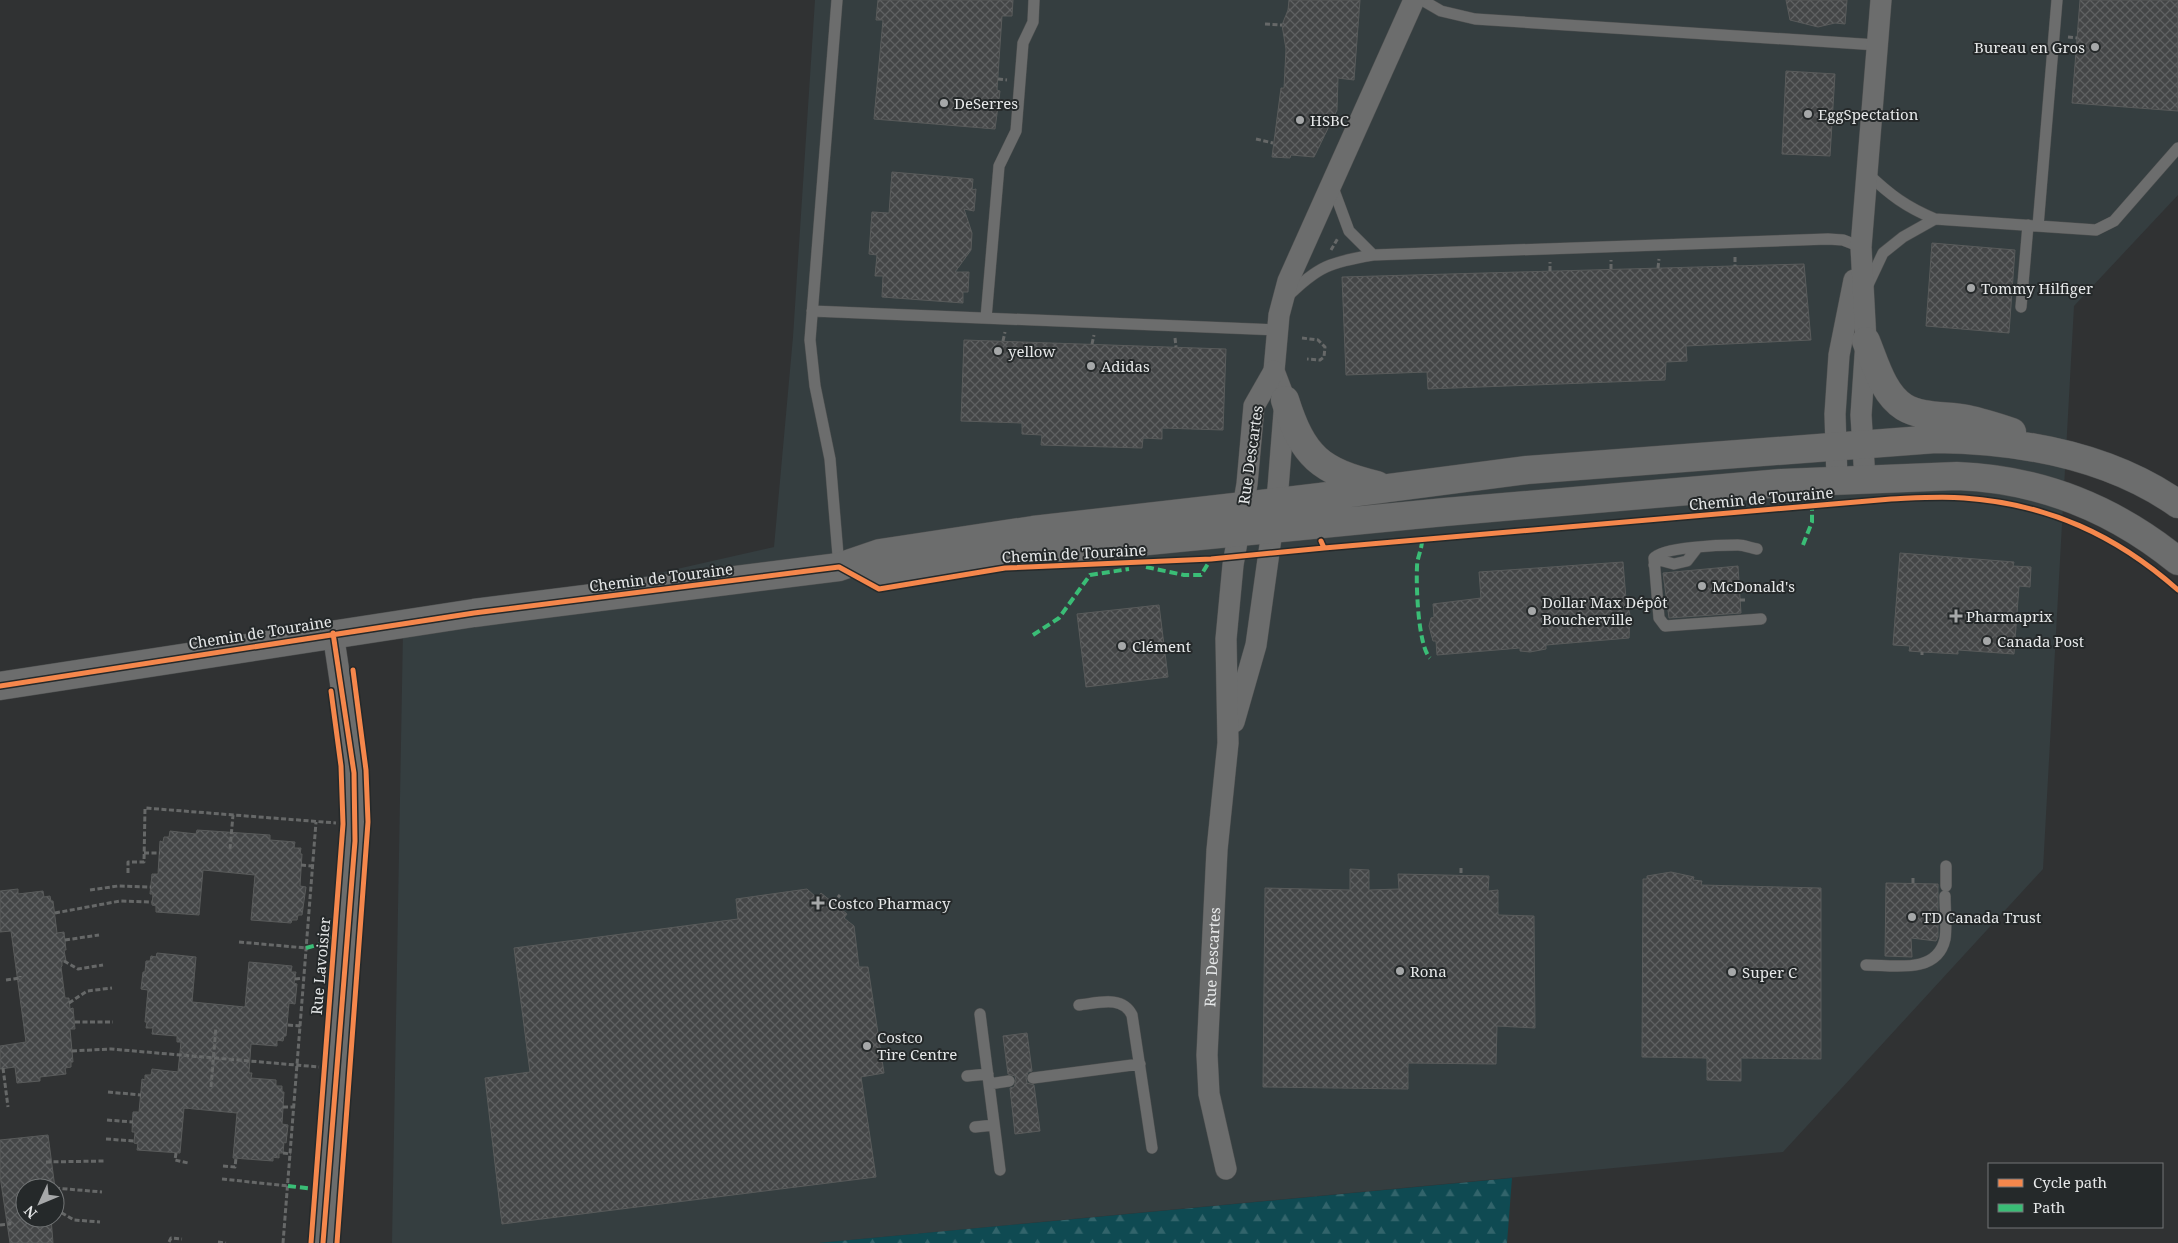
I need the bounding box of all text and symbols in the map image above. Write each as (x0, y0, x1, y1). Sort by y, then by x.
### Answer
place label: Bureau en Gros (1974, 37, 2085, 57)
marker: Bureau en Gros (2089, 41, 2101, 53)
place label: DeSerres (954, 93, 1018, 113)
marker: DeSerres (938, 97, 950, 109)
place label: EggSpectation (1818, 104, 1919, 124)
marker: EggSpectation (1802, 108, 1814, 120)
place label: HSBC (1310, 110, 1349, 130)
marker: HSBC (1294, 114, 1306, 126)
place label: Tommy Hilfiger (1981, 278, 2093, 298)
marker: Tommy Hilfiger (1965, 282, 1977, 294)
place label: yellow (1008, 341, 1055, 361)
marker: yellow (992, 345, 1004, 357)
place label: Adidas (1101, 356, 1150, 376)
marker: Adidas (1085, 360, 1097, 372)
street label: Rue Descartes (1233, 404, 1267, 506)
street label: Chemin de Touraine (1688, 482, 1834, 514)
street label: Chemin de Touraine (1001, 539, 1147, 567)
street label: Chemin de Touraine (588, 558, 734, 596)
place label: McDonald's (1712, 576, 1795, 596)
marker: McDonald's (1696, 580, 1708, 592)
place label: Dollar Max Dépôt Boucherville (1542, 592, 1667, 629)
marker: Dollar Max Dépôt Boucherville (1526, 605, 1538, 617)
place label: Pharmaprix (1966, 606, 2053, 626)
marker: Pharmaprix (1950, 610, 1962, 622)
street label: Chemin de Touraine (187, 611, 333, 653)
place label: Canada Post (1997, 631, 2084, 651)
marker: Canada Post (1981, 635, 1993, 647)
place label: Clément (1132, 636, 1191, 656)
marker: Clément (1116, 640, 1128, 652)
place label: Costco Pharmacy (828, 893, 951, 913)
marker: Costco Pharmacy (812, 897, 824, 909)
street label: Rue Descartes (1199, 906, 1224, 1008)
place label: TD Canada Trust (1922, 907, 2041, 927)
marker: TD Canada Trust (1906, 911, 1918, 923)
street label: Rue Lavoisier (306, 916, 334, 1016)
place label: Rona (1410, 961, 1447, 981)
place label: Super C (1742, 962, 1797, 982)
marker: Rona (1394, 965, 1406, 977)
marker: Super C (1726, 966, 1738, 978)
place label: Costco Tire Centre (877, 1027, 957, 1064)
marker: Costco Tire Centre (861, 1040, 873, 1052)
legend (1988, 1163, 2163, 1228)
text: Cycle path (2033, 1172, 2108, 1192)
north arrow (15, 1178, 65, 1228)
text: Path (2033, 1197, 2066, 1217)
text: N (20, 1202, 41, 1223)

